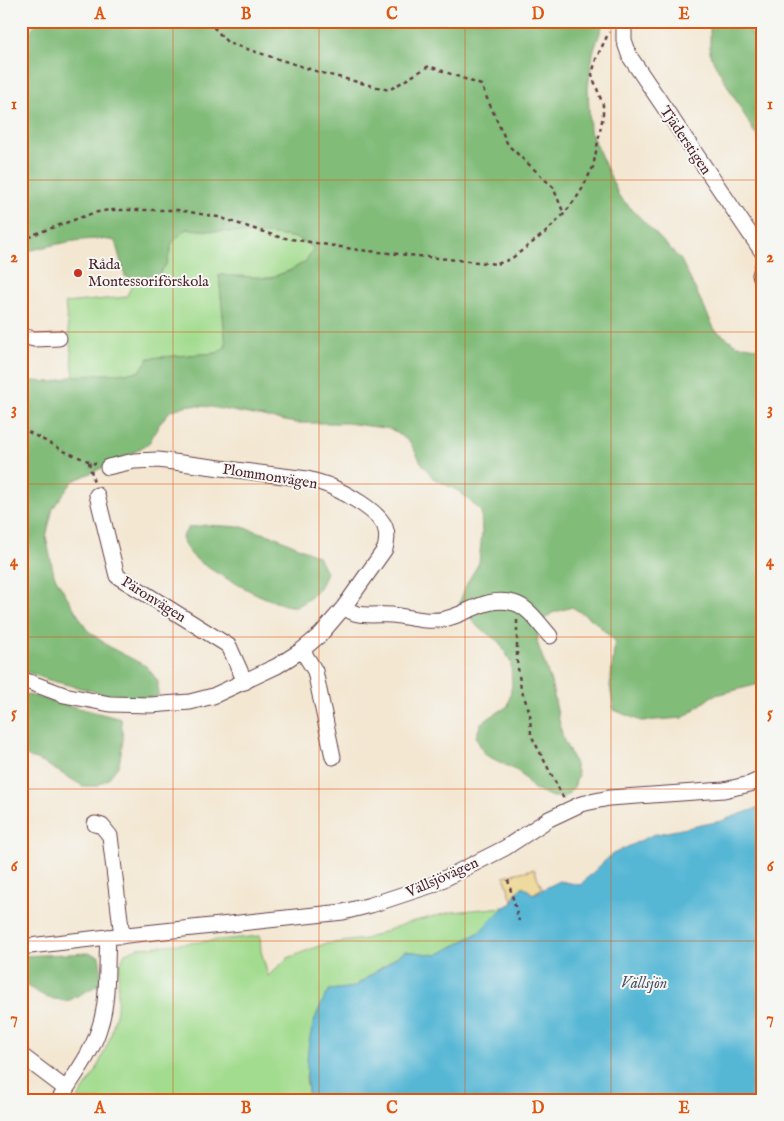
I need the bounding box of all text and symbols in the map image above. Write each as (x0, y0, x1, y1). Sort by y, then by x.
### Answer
text: A (94, 5, 107, 25)
text: B (241, 5, 252, 25)
text: C (386, 5, 398, 25)
text: D (532, 5, 545, 25)
text: E (678, 5, 690, 25)
text: 1 (11, 95, 17, 115)
text: 1 (767, 95, 773, 115)
street label: Tjäderstigen (656, 102, 715, 178)
text: 2 (10, 248, 18, 268)
text: 2 (766, 248, 774, 268)
place label: Råda Montessoriförskola (88, 255, 209, 291)
marker: Råda Montessoriförskola (72, 267, 84, 279)
text: 3 (11, 400, 17, 420)
text: 3 (767, 400, 773, 420)
street label: Plommonvägen (221, 460, 319, 493)
text: 4 (10, 552, 19, 572)
text: 4 (766, 552, 775, 572)
street label: Päronvägen (118, 572, 190, 627)
text: 5 (11, 704, 17, 724)
text: 5 (767, 704, 773, 724)
street label: Vällsjövägen (402, 853, 481, 902)
text: 6 (11, 857, 19, 877)
text: 6 (767, 857, 775, 877)
water label: Vällsjön (621, 974, 667, 994)
text: 7 (10, 1009, 18, 1029)
text: 7 (766, 1009, 774, 1029)
text: A (94, 1099, 107, 1119)
text: B (241, 1099, 252, 1119)
text: C (386, 1099, 398, 1119)
text: D (532, 1099, 545, 1119)
text: E (678, 1099, 690, 1119)

